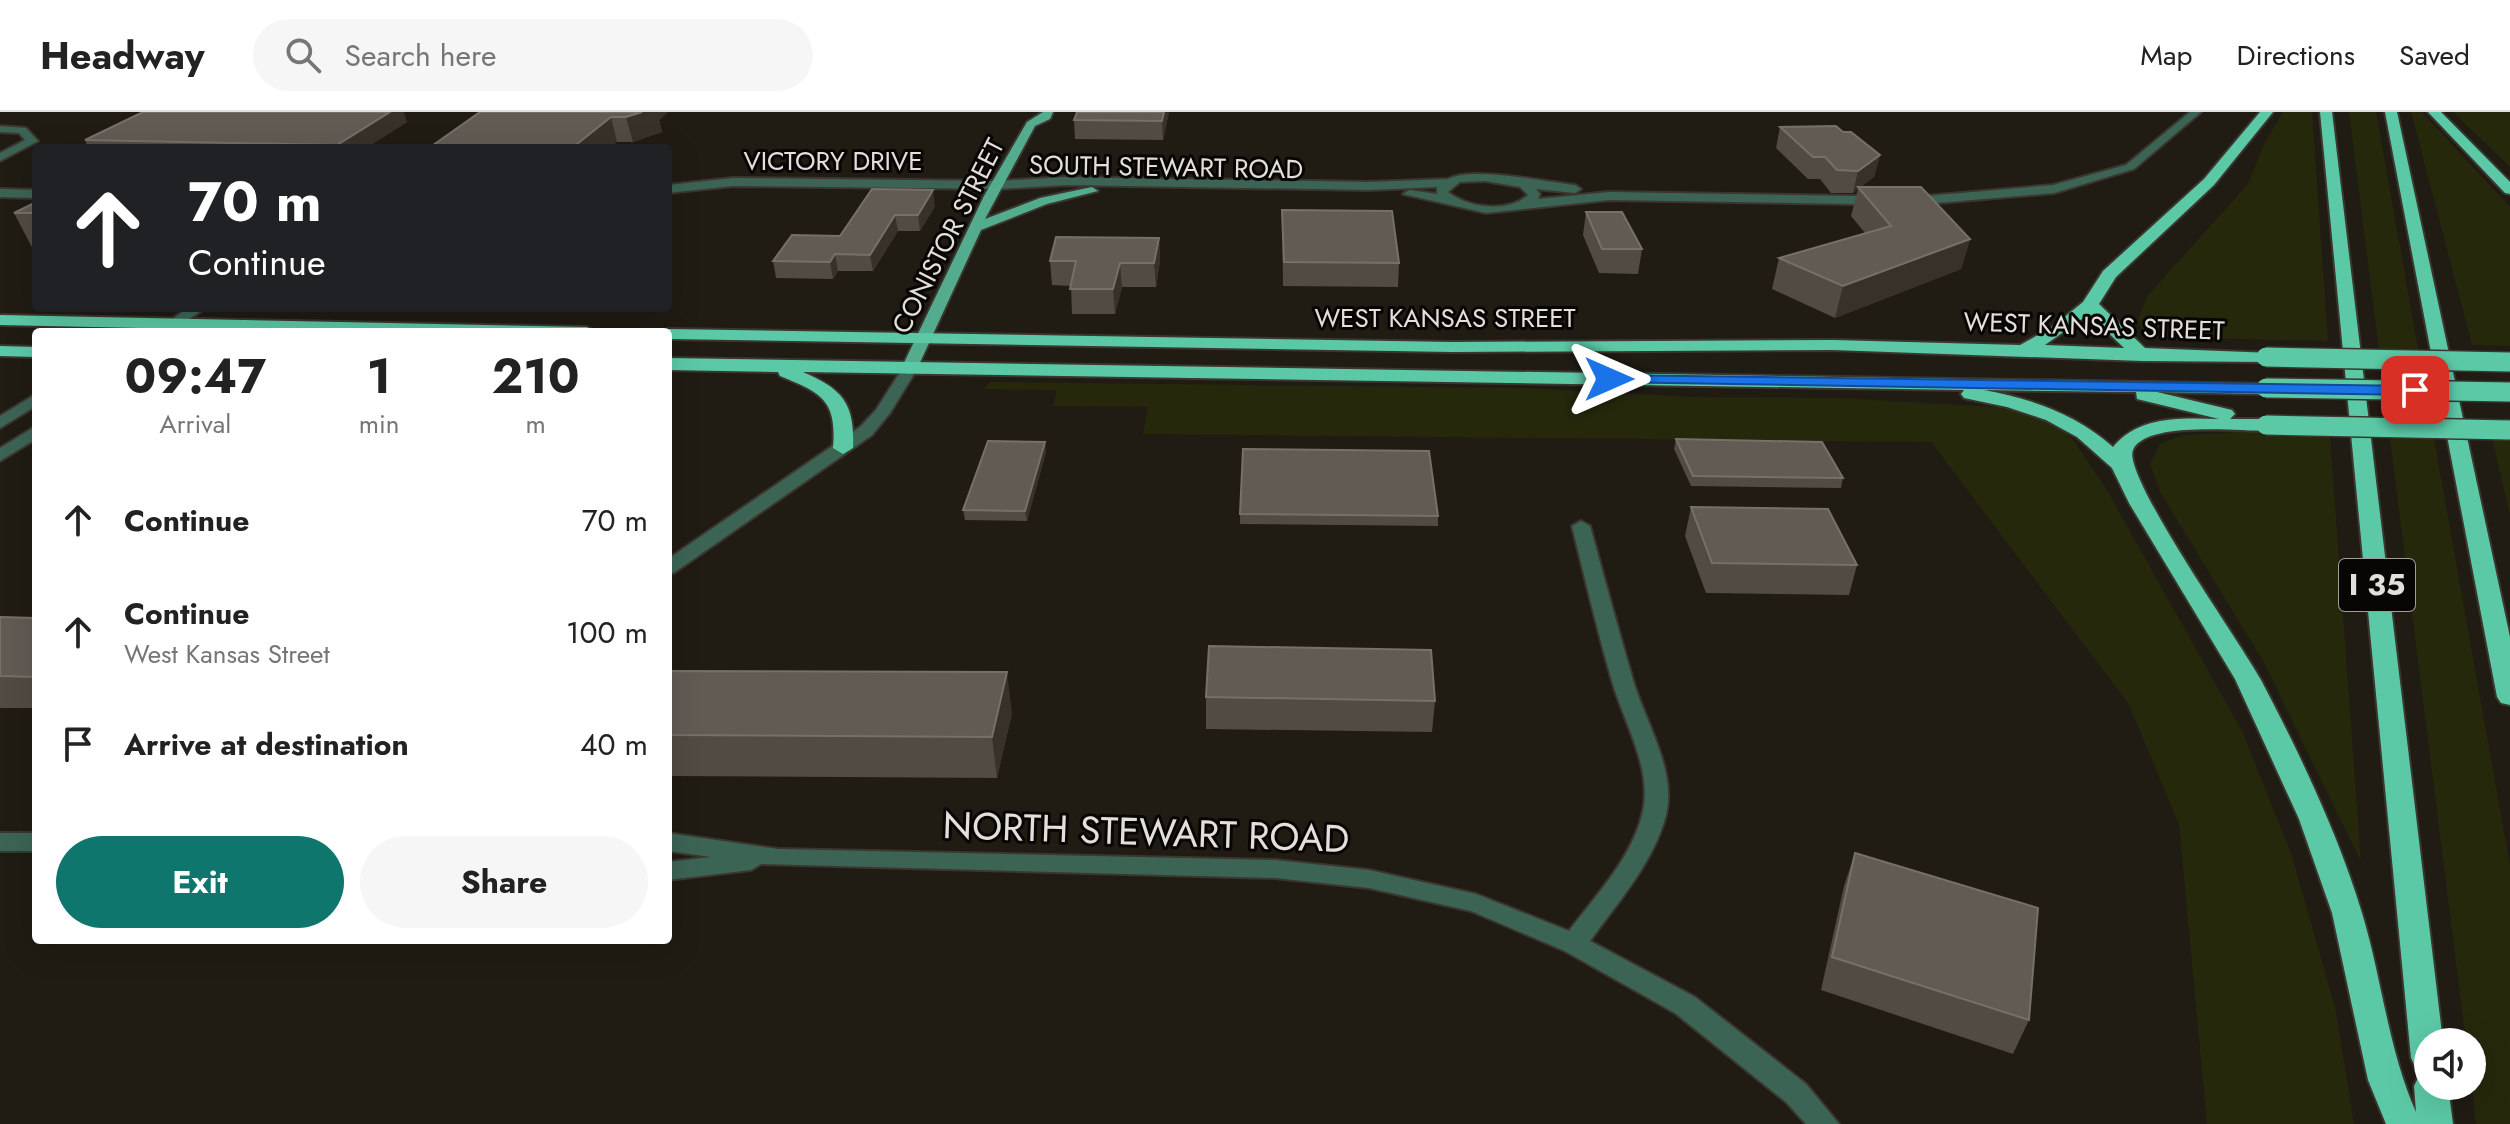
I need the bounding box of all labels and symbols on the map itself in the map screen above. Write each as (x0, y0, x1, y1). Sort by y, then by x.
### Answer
street label: CONISTOR STREET (882, 132, 1014, 340)
street label: VICTORY DRIVE (744, 142, 922, 180)
street label: SOUTH STEWART ROAD (1029, 146, 1303, 188)
street label: WEST KANSAS STREET (1314, 299, 1576, 337)
street label: WEST KANSAS STREET (1963, 302, 2225, 350)
position arrow (1567, 337, 1651, 421)
pin (2381, 356, 2449, 424)
road number: I 35 (2339, 559, 2415, 611)
street label: NORTH STEWART ROAD (942, 797, 1350, 866)

